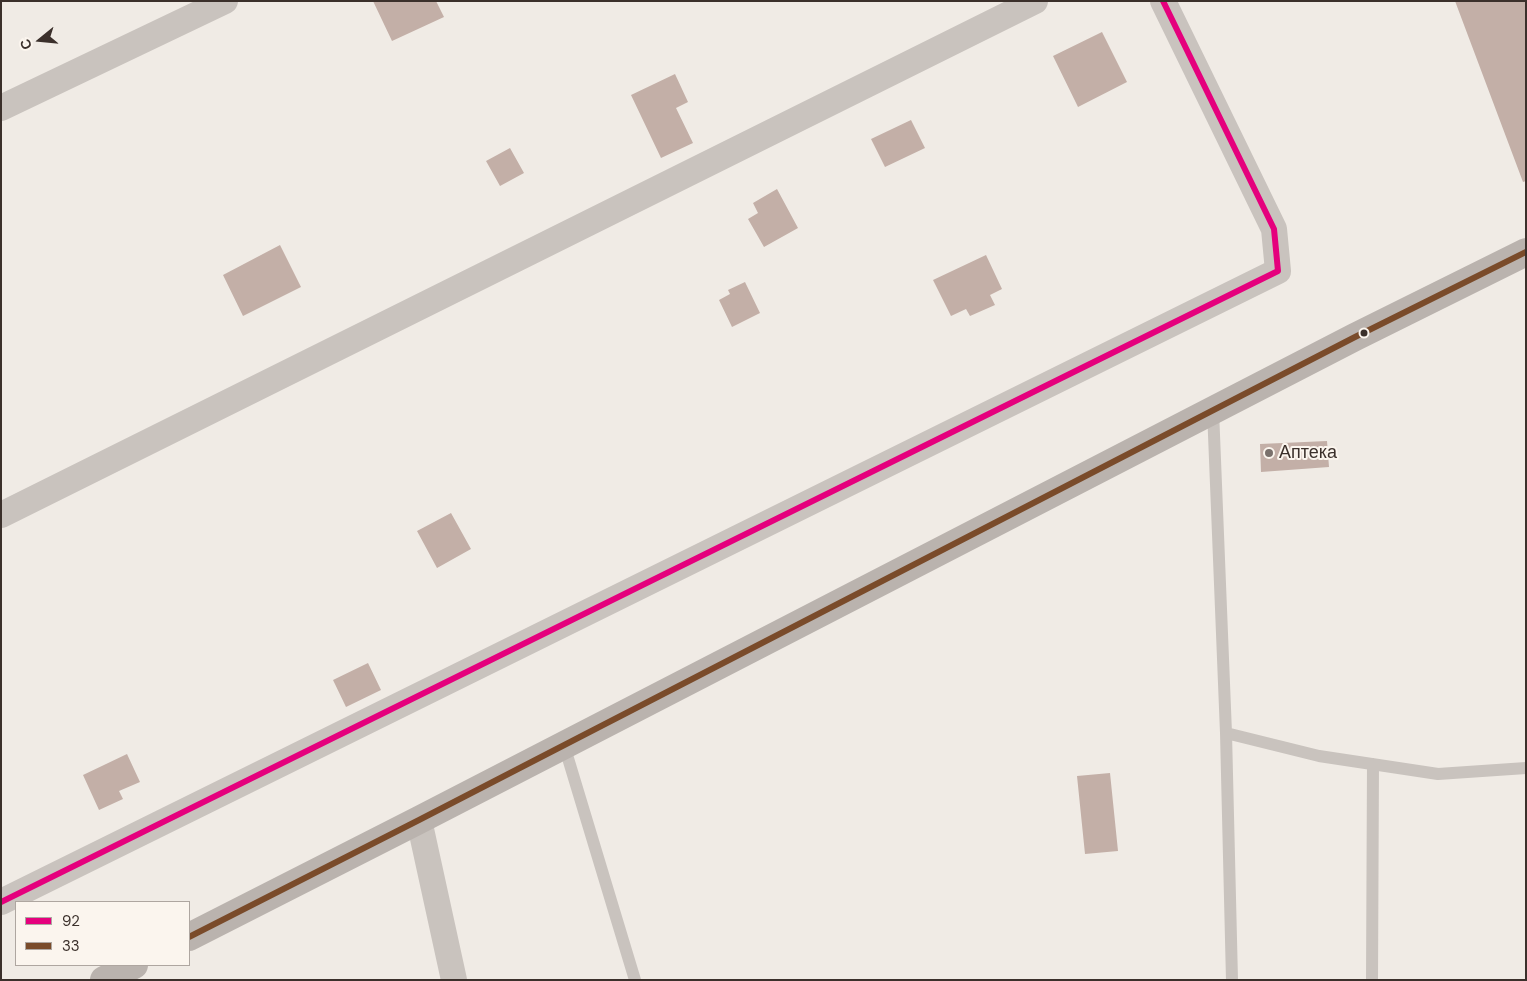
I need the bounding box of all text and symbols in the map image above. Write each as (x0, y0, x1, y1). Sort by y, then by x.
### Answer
north arrow (15, 15, 65, 65)
text: С (16, 37, 36, 52)
unlabelled marker (1359, 328, 1369, 338)
place label: Аптека (1279, 442, 1337, 464)
marker: Аптека (1263, 447, 1275, 459)
legend (15, 901, 190, 966)
text: 92 (62, 911, 80, 931)
text: 33 (62, 936, 80, 956)

